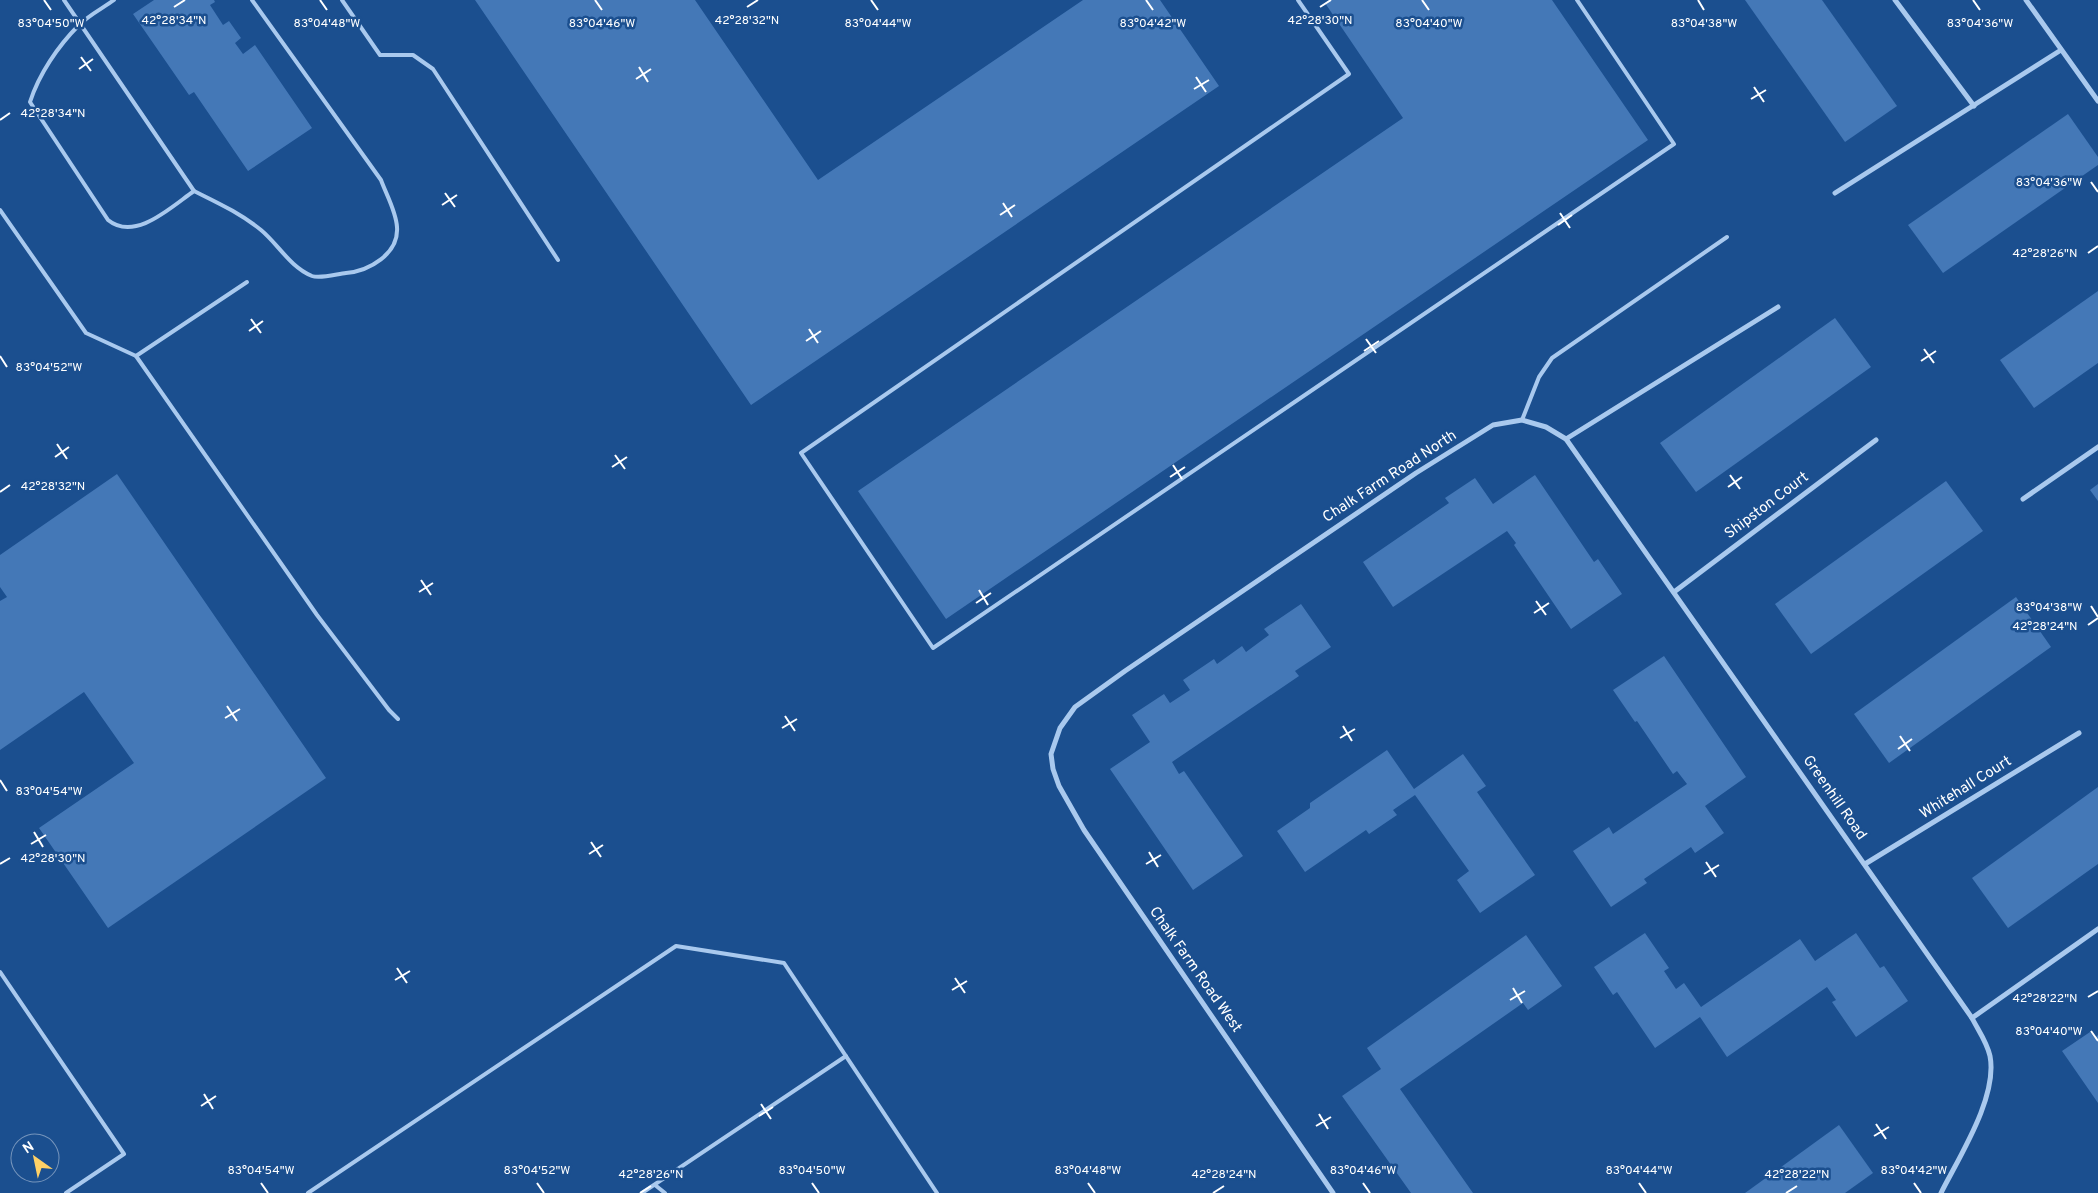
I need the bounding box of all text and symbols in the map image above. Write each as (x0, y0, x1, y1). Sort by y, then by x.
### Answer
text: 42°28'34"N (142, 13, 206, 29)
text: 42°28'32"N (715, 13, 779, 29)
text: 42°28'30"N (1287, 13, 1353, 29)
text: 83°04'50"W (17, 16, 85, 32)
text: 83°04'48"W (294, 16, 360, 32)
text: 83°04'46"W (569, 16, 635, 32)
text: 83°04'44"W (844, 16, 912, 32)
text: 83°04'42"W (1120, 16, 1186, 32)
text: 83°04'40"W (1395, 16, 1463, 32)
text: 83°04'38"W (1671, 16, 1737, 32)
text: 83°04'36"W (1947, 16, 2013, 32)
text: 42°28'34"N (21, 106, 85, 122)
text: 83°04'36"W (2016, 175, 2082, 191)
text: 42°28'26"N (2013, 246, 2077, 262)
text: 83°04'52"W (16, 360, 82, 376)
street label: Chalk Farm Road North (1319, 427, 1461, 527)
street label: Shipston Court (1721, 468, 1813, 544)
text: 42°28'32"N (21, 479, 85, 495)
text: 83°04'38"W (2016, 600, 2082, 616)
text: 42°28'24"N (2013, 619, 2077, 635)
street label: Greenhill Road (1798, 752, 1870, 844)
street label: Whitehall Court (1917, 752, 2015, 824)
text: 83°04'54"W (15, 784, 83, 800)
text: 42°28'30"N (20, 851, 86, 867)
street label: Chalk Farm Road West (1144, 903, 1246, 1037)
text: 42°28'22"N (2013, 991, 2077, 1007)
text: 83°04'40"W (2015, 1024, 2083, 1040)
north arrow (10, 1133, 60, 1183)
text: N (20, 1138, 38, 1158)
text: 83°04'54"W (227, 1163, 295, 1179)
text: 83°04'52"W (504, 1163, 570, 1179)
text: 83°04'50"W (778, 1163, 846, 1179)
text: 83°04'48"W (1055, 1163, 1121, 1179)
text: 83°04'46"W (1330, 1163, 1396, 1179)
text: 83°04'44"W (1605, 1163, 1673, 1179)
text: 83°04'42"W (1881, 1163, 1947, 1179)
text: 42°28'26"N (619, 1167, 683, 1183)
text: 42°28'24"N (1192, 1167, 1256, 1183)
text: 42°28'22"N (1765, 1167, 1829, 1183)

